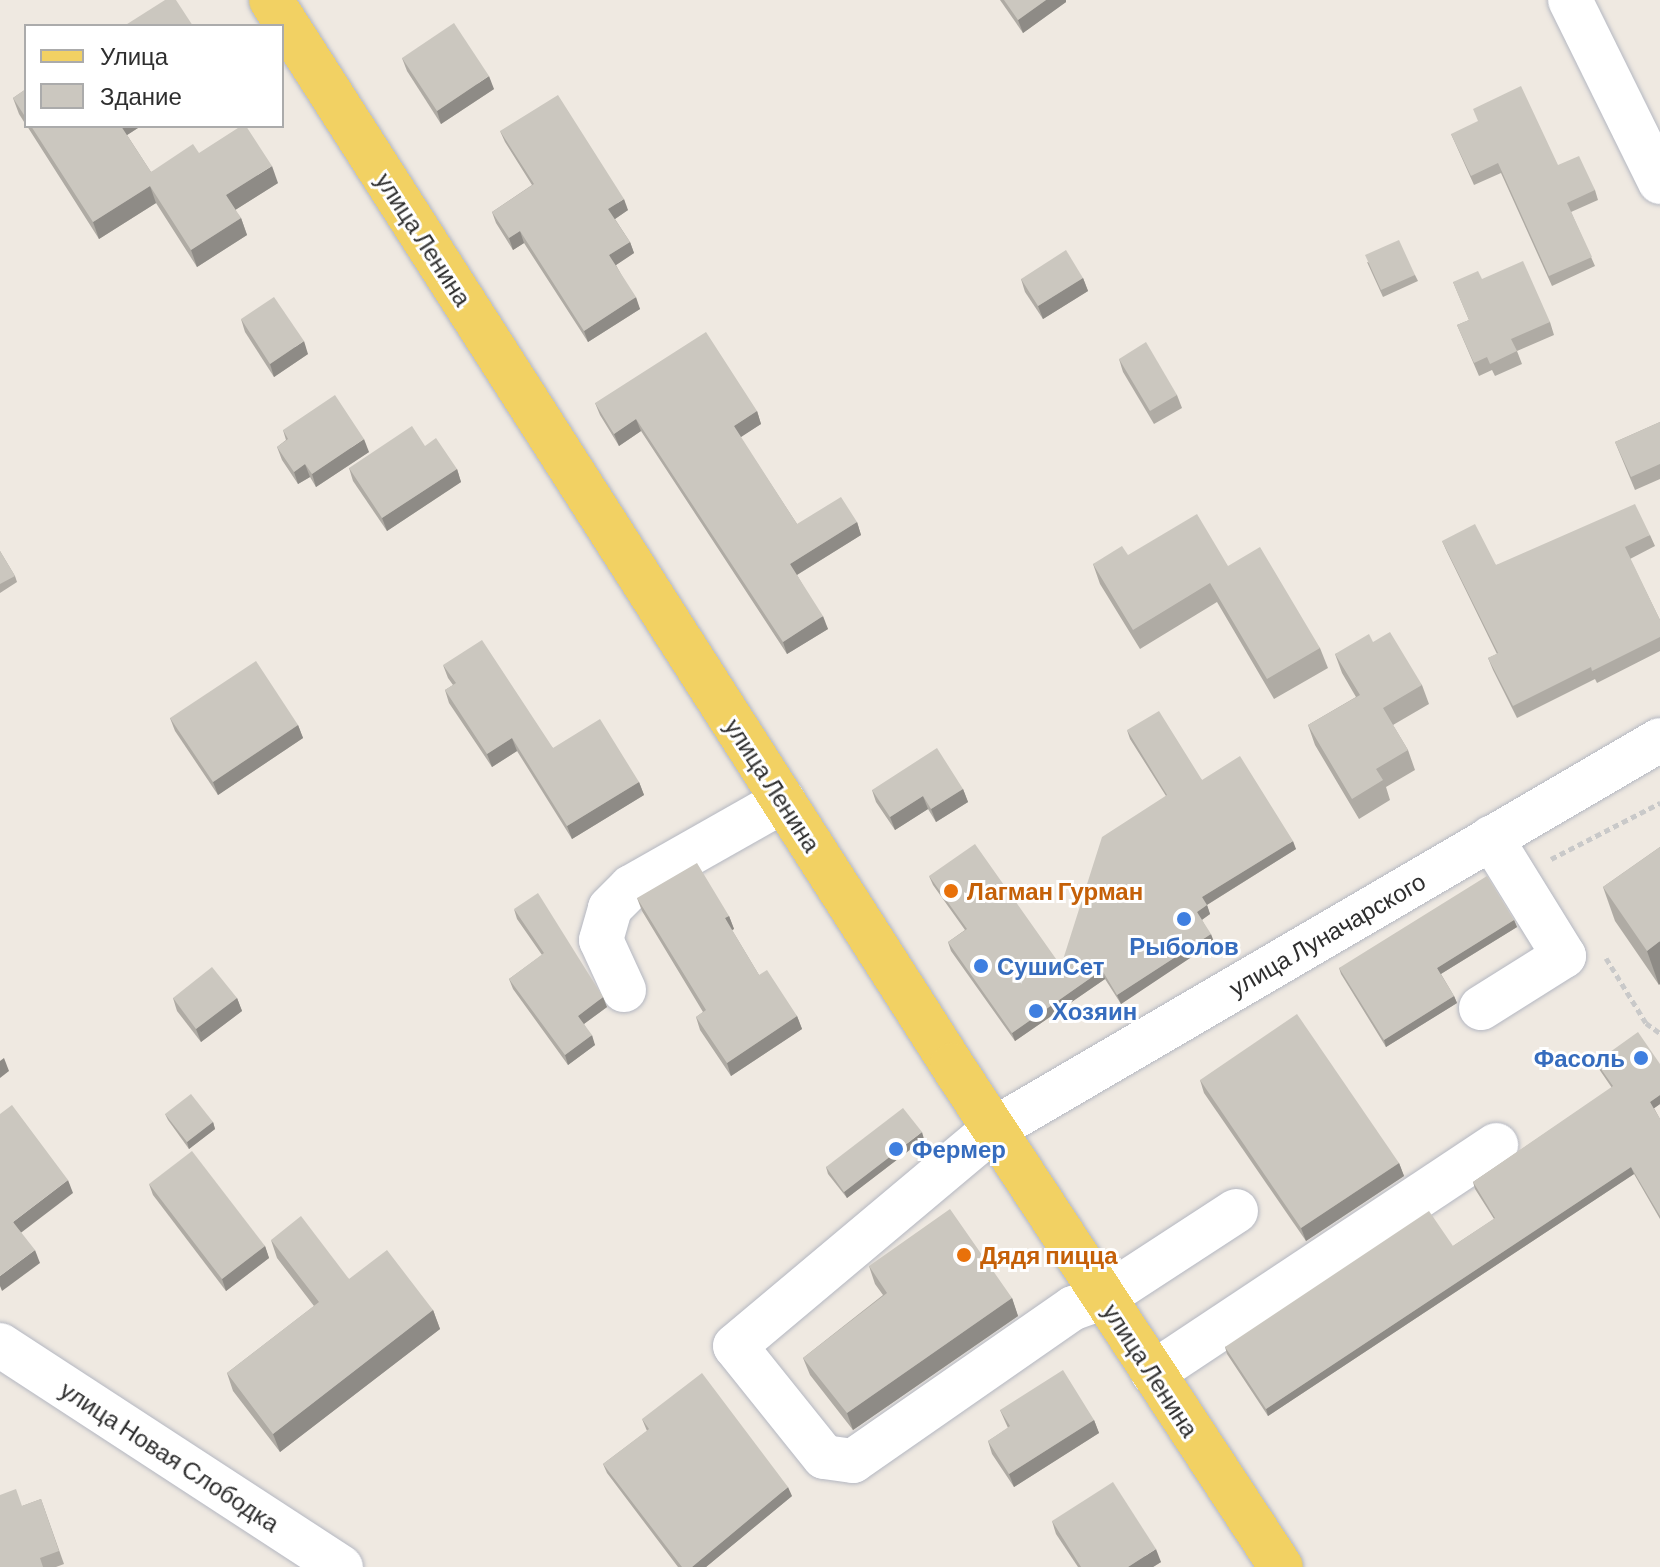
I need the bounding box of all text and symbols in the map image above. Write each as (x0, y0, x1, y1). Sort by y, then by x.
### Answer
legend (24, 24, 284, 128)
text: Улица (100, 41, 168, 70)
text: Здание (100, 81, 182, 110)
street label: улица Ленина (370, 167, 478, 311)
street label: улица Ленина (719, 713, 827, 857)
street label: улица Луначарского (1224, 866, 1430, 1002)
place label: Лагман Гурман (967, 877, 1143, 905)
marker: Лагман Гурман (942, 882, 960, 900)
marker: Рыболов (1175, 910, 1193, 928)
place label: Рыболов (1129, 932, 1239, 960)
place label: СушиСет (997, 952, 1105, 980)
marker: СушиСет (972, 957, 990, 975)
place label: Хозяин (1052, 997, 1137, 1025)
marker: Хозяин (1027, 1002, 1045, 1020)
place label: Фасоль (1534, 1044, 1625, 1072)
marker: Фасоль (1632, 1049, 1650, 1067)
place label: Фермер (912, 1135, 1006, 1163)
marker: Фермер (887, 1140, 905, 1158)
place label: Дядя пицца (980, 1241, 1118, 1269)
marker: Дядя пицца (955, 1246, 973, 1264)
street label: улица Ленина (1097, 1298, 1205, 1442)
street label: улица Новая Слободка (55, 1374, 285, 1538)

